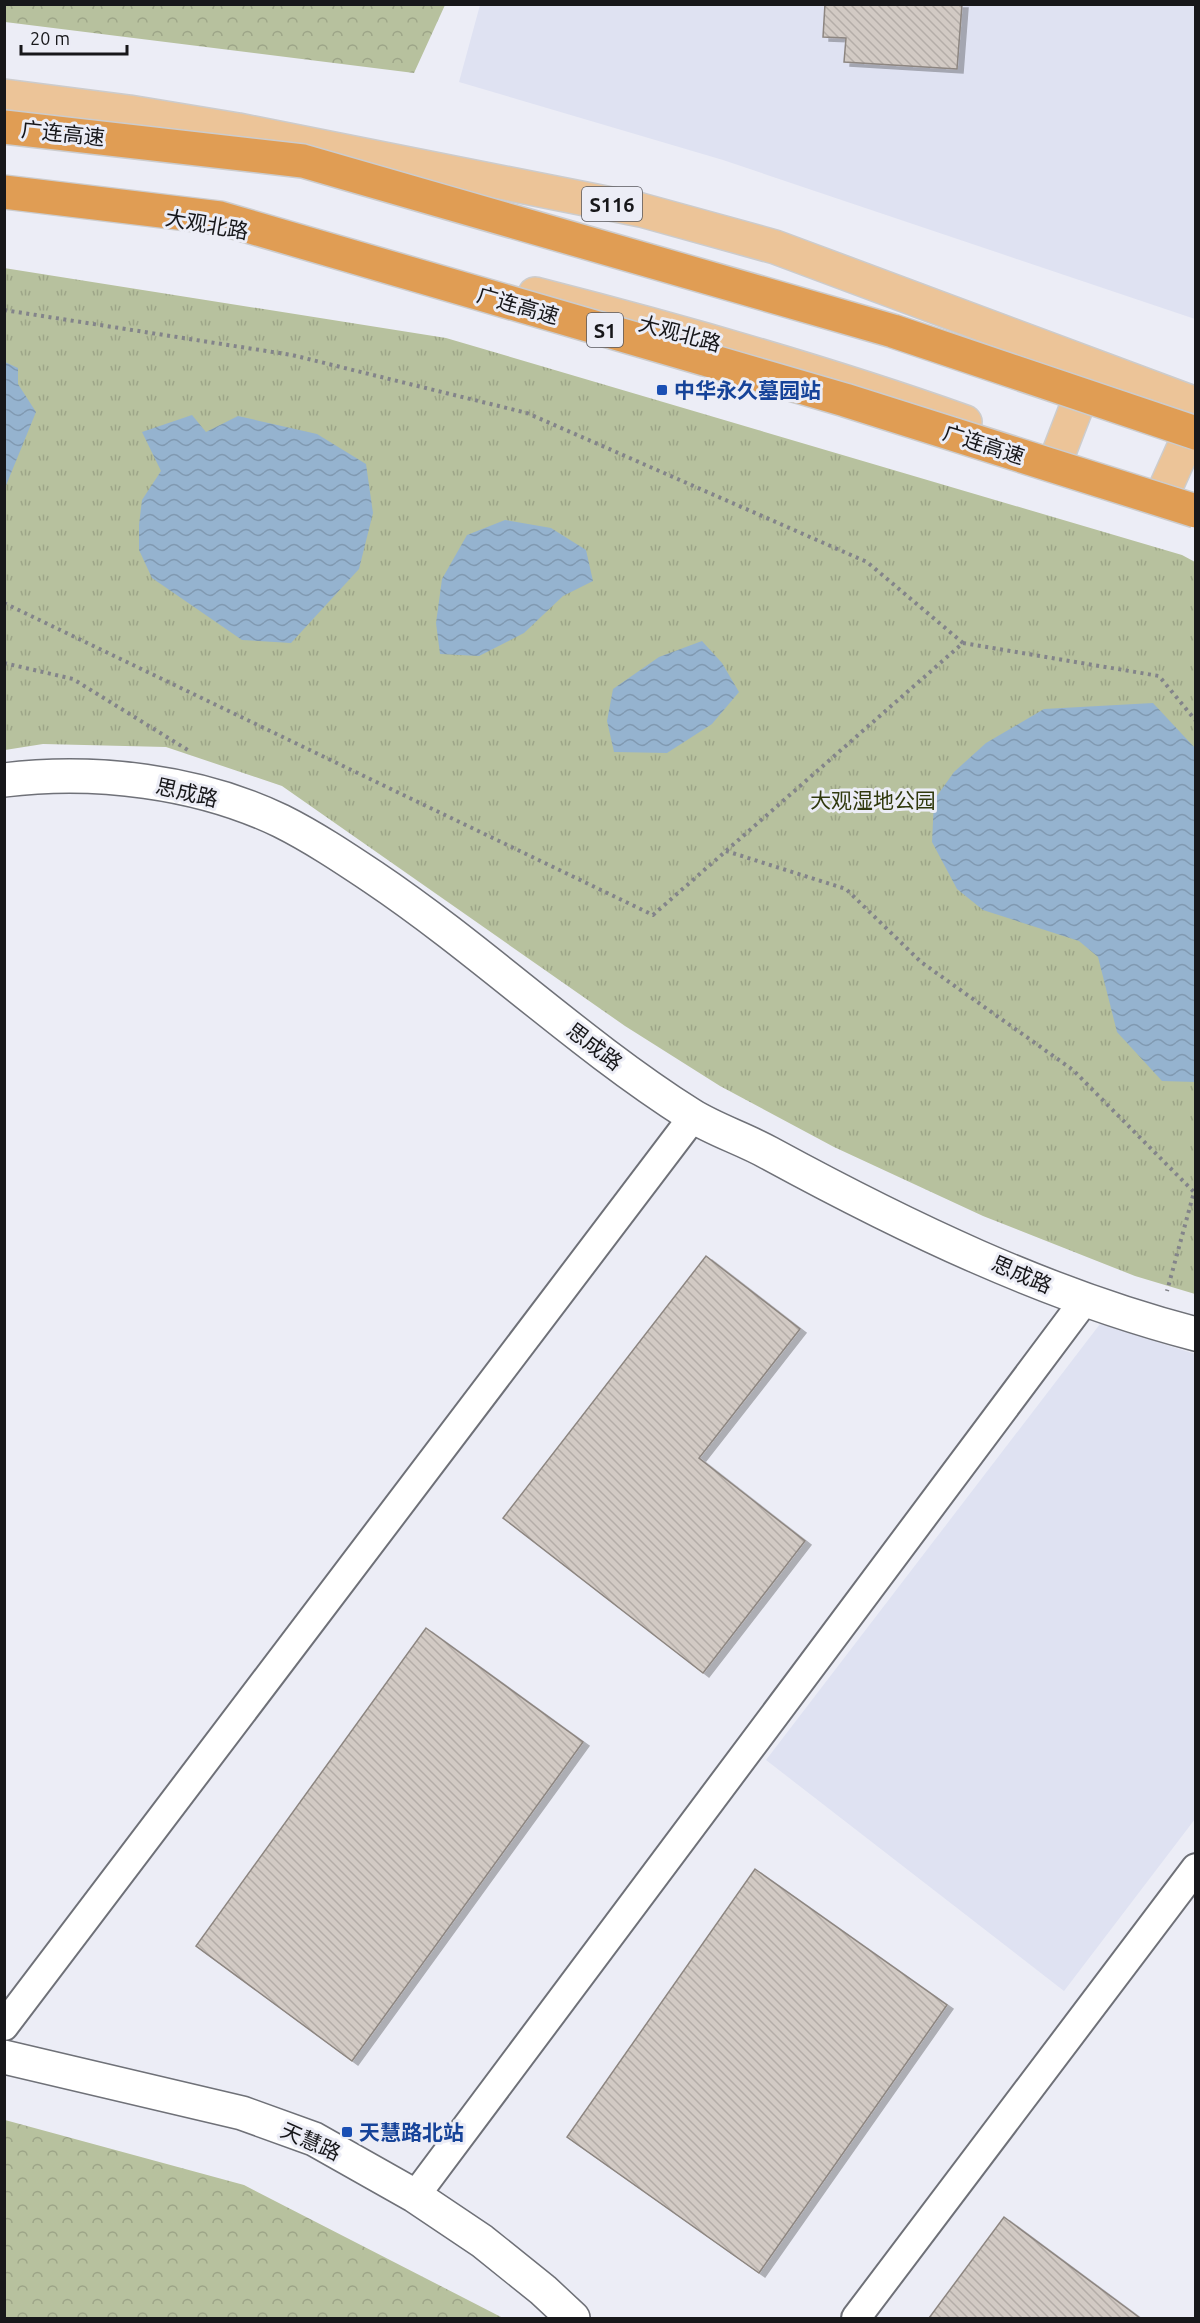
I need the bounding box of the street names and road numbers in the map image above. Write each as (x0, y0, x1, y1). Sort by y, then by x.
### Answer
street label: 广连高速 (20, 117, 106, 149)
road number: S116 (582, 187, 642, 221)
street label: 大观北路 (164, 205, 250, 243)
street label: 广连高速 (474, 282, 562, 328)
street label: 大观北路 (636, 311, 724, 355)
road number: S1 (587, 313, 623, 347)
street label: 广连高速 (940, 420, 1028, 468)
street label: 思成路 (154, 773, 220, 811)
street label: 思成路 (563, 1017, 627, 1075)
street label: 思成路 (988, 1251, 1056, 1297)
street label: 天慧路 (277, 2117, 345, 2165)

